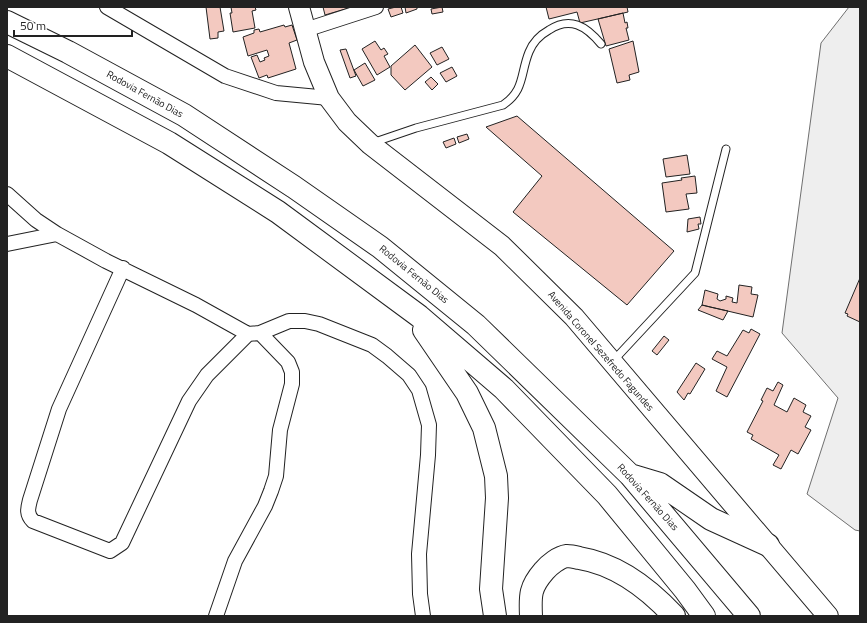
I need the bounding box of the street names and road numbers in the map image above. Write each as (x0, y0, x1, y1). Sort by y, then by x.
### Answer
street label: Rodovia Fernão Dias (104, 67, 186, 122)
street label: Rodovia Fernão Dias (376, 241, 452, 307)
street label: Avenida Coronel Sezefredo Fagundes (544, 288, 658, 415)
street label: Rodovia Fernão Dias (614, 460, 683, 534)

